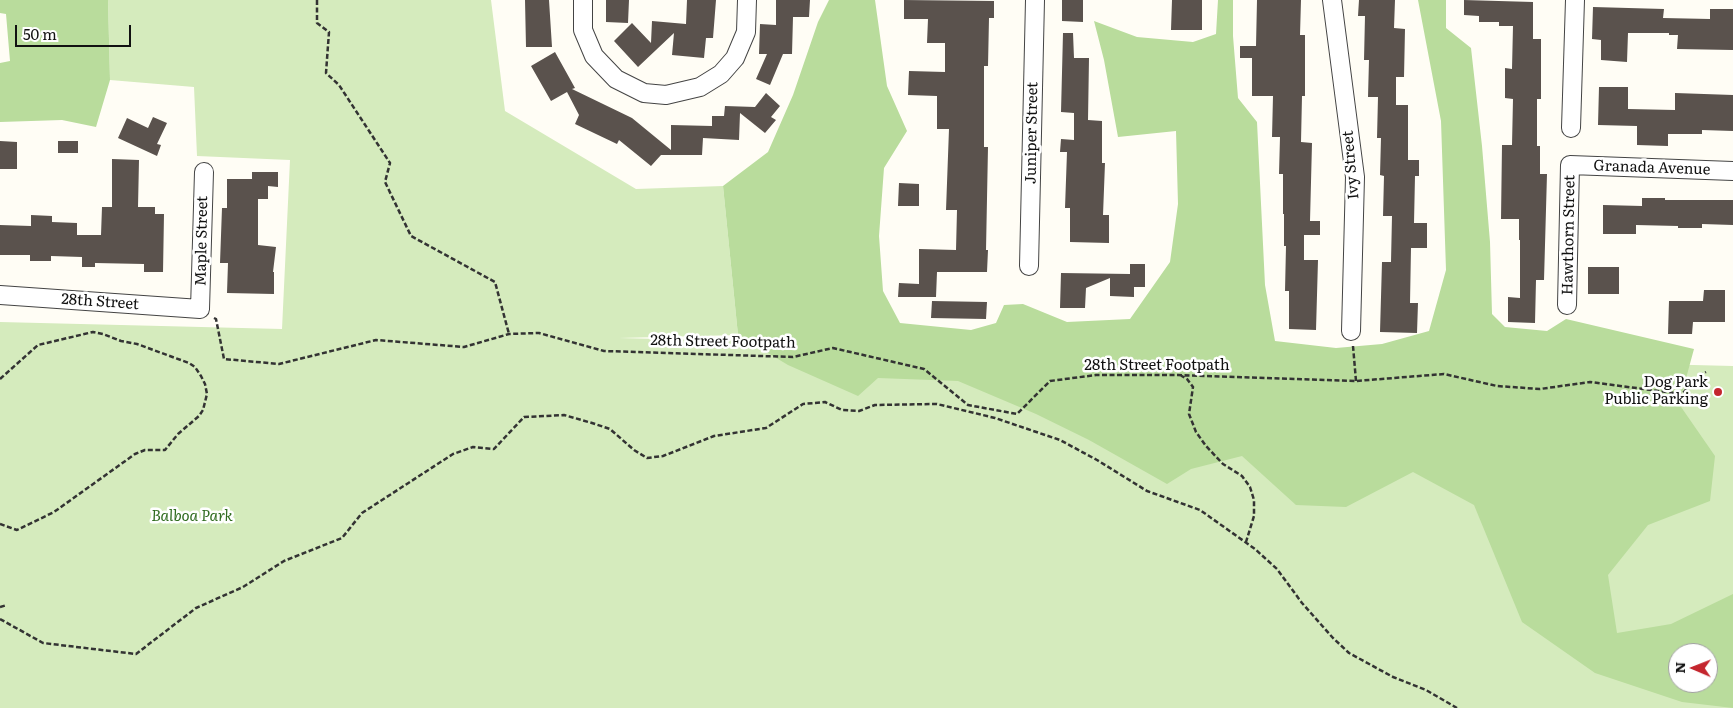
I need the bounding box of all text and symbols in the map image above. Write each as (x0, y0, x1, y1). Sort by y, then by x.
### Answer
scale bar (18, 15, 134, 47)
text: 50 m (23, 22, 57, 45)
street label: Juniper Street (1022, 82, 1042, 184)
street label: Ivy Street (1339, 130, 1363, 200)
street label: Granada Avenue (1593, 157, 1711, 179)
street label: Hawthorn Street (1559, 175, 1579, 295)
street label: Maple Street (192, 196, 212, 286)
street label: 28th Street (61, 290, 139, 314)
street label: 28th Street Footpath (650, 332, 796, 352)
street label: 28th Street Footpath (1084, 357, 1230, 375)
place label: Dog Park Public Parking (1604, 374, 1708, 409)
marker: Dog Park Public Parking (1712, 386, 1724, 398)
park label: Balboa Park (151, 508, 233, 526)
north arrow (1668, 643, 1718, 693)
text: N (1669, 662, 1689, 674)

